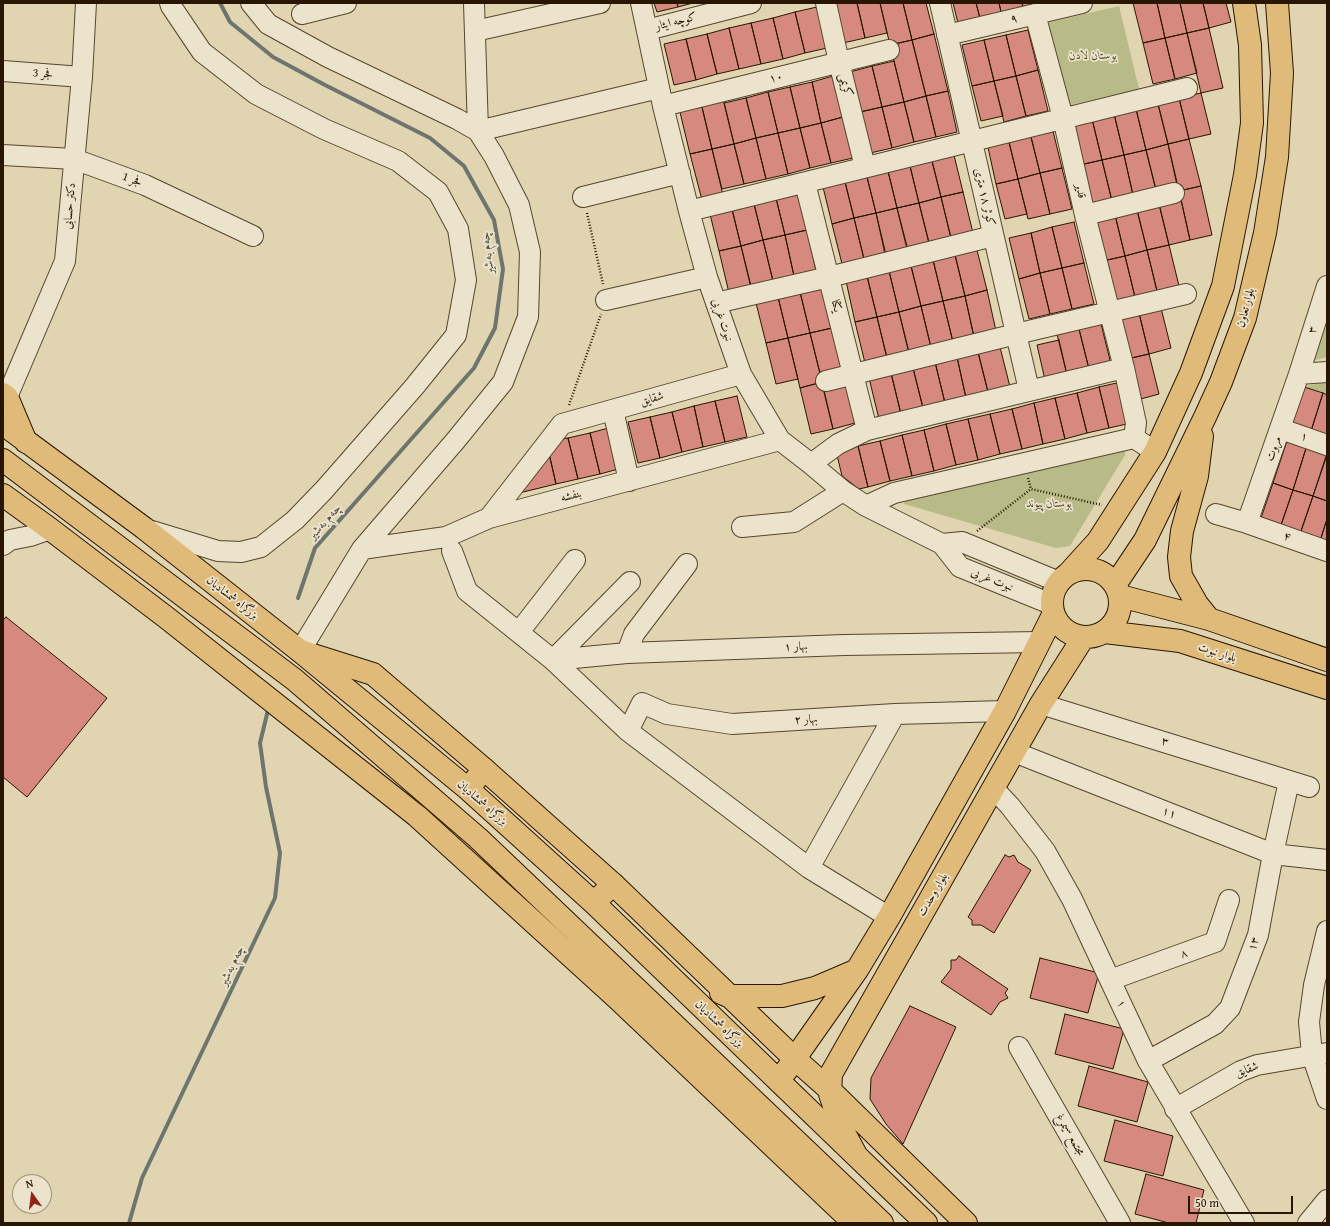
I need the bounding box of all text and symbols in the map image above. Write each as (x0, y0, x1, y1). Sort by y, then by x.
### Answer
street label: کوچه ایثار (654, 10, 698, 34)
street label: ۹ (1009, 11, 1019, 27)
park label: بوستان لادن (1069, 49, 1117, 63)
street label: فجر 3 (32, 66, 54, 82)
street label: ۱۰ (767, 69, 785, 87)
street label: کریمی (835, 72, 855, 98)
street label: کوثر ۱۸ متری (970, 167, 998, 227)
street label: فجر 1 (120, 170, 144, 190)
street label: دکتر حسابی (61, 182, 79, 230)
street label: قدیر (1071, 182, 1089, 200)
water label: چەم بەشیر (478, 231, 498, 275)
street label: بلوار تعاون (1234, 287, 1258, 329)
street label: نبوت غربی (708, 297, 736, 343)
street label: یکتا (828, 298, 844, 314)
street label: ۳ (1305, 325, 1321, 335)
street label: شقایق (639, 389, 665, 409)
street label: ۱ (1298, 429, 1310, 445)
street label: مروت (1263, 434, 1285, 464)
street label: بنفشه (559, 486, 583, 506)
park label: بوستان پیوند (1026, 497, 1072, 511)
water label: چەم بەشیر (305, 501, 345, 543)
street label: ۴ (1281, 529, 1293, 545)
street label: نبوت غربی (969, 565, 1015, 595)
street label: بزرگراه شمشادیان (203, 573, 261, 623)
street label: بهار ۱ (784, 639, 808, 655)
street label: بلوار نبوت (1196, 640, 1238, 666)
street label: بهار ۲ (794, 712, 818, 728)
street label: ۳ (1160, 734, 1170, 750)
street label: بزرگراه شمشادیان (454, 777, 510, 829)
street label: ۱۱ (1160, 804, 1178, 822)
street label: بلوار وحدت (915, 871, 951, 919)
street label: ۱۳ (1245, 935, 1263, 953)
water label: چەم بەشیر (216, 943, 248, 989)
street label: ۸ (1178, 946, 1190, 962)
street label: بزرگراه شمشادیان (692, 997, 746, 1051)
street label: ۱ (1113, 998, 1129, 1010)
street label: شقایق (1233, 1059, 1261, 1081)
street label: مجتمع سیمرغ (1052, 1111, 1088, 1159)
north arrow (12, 1174, 52, 1214)
text: N (24, 1175, 35, 1192)
scale bar (1190, 1188, 1295, 1214)
text: 50 m (1195, 1194, 1219, 1211)

